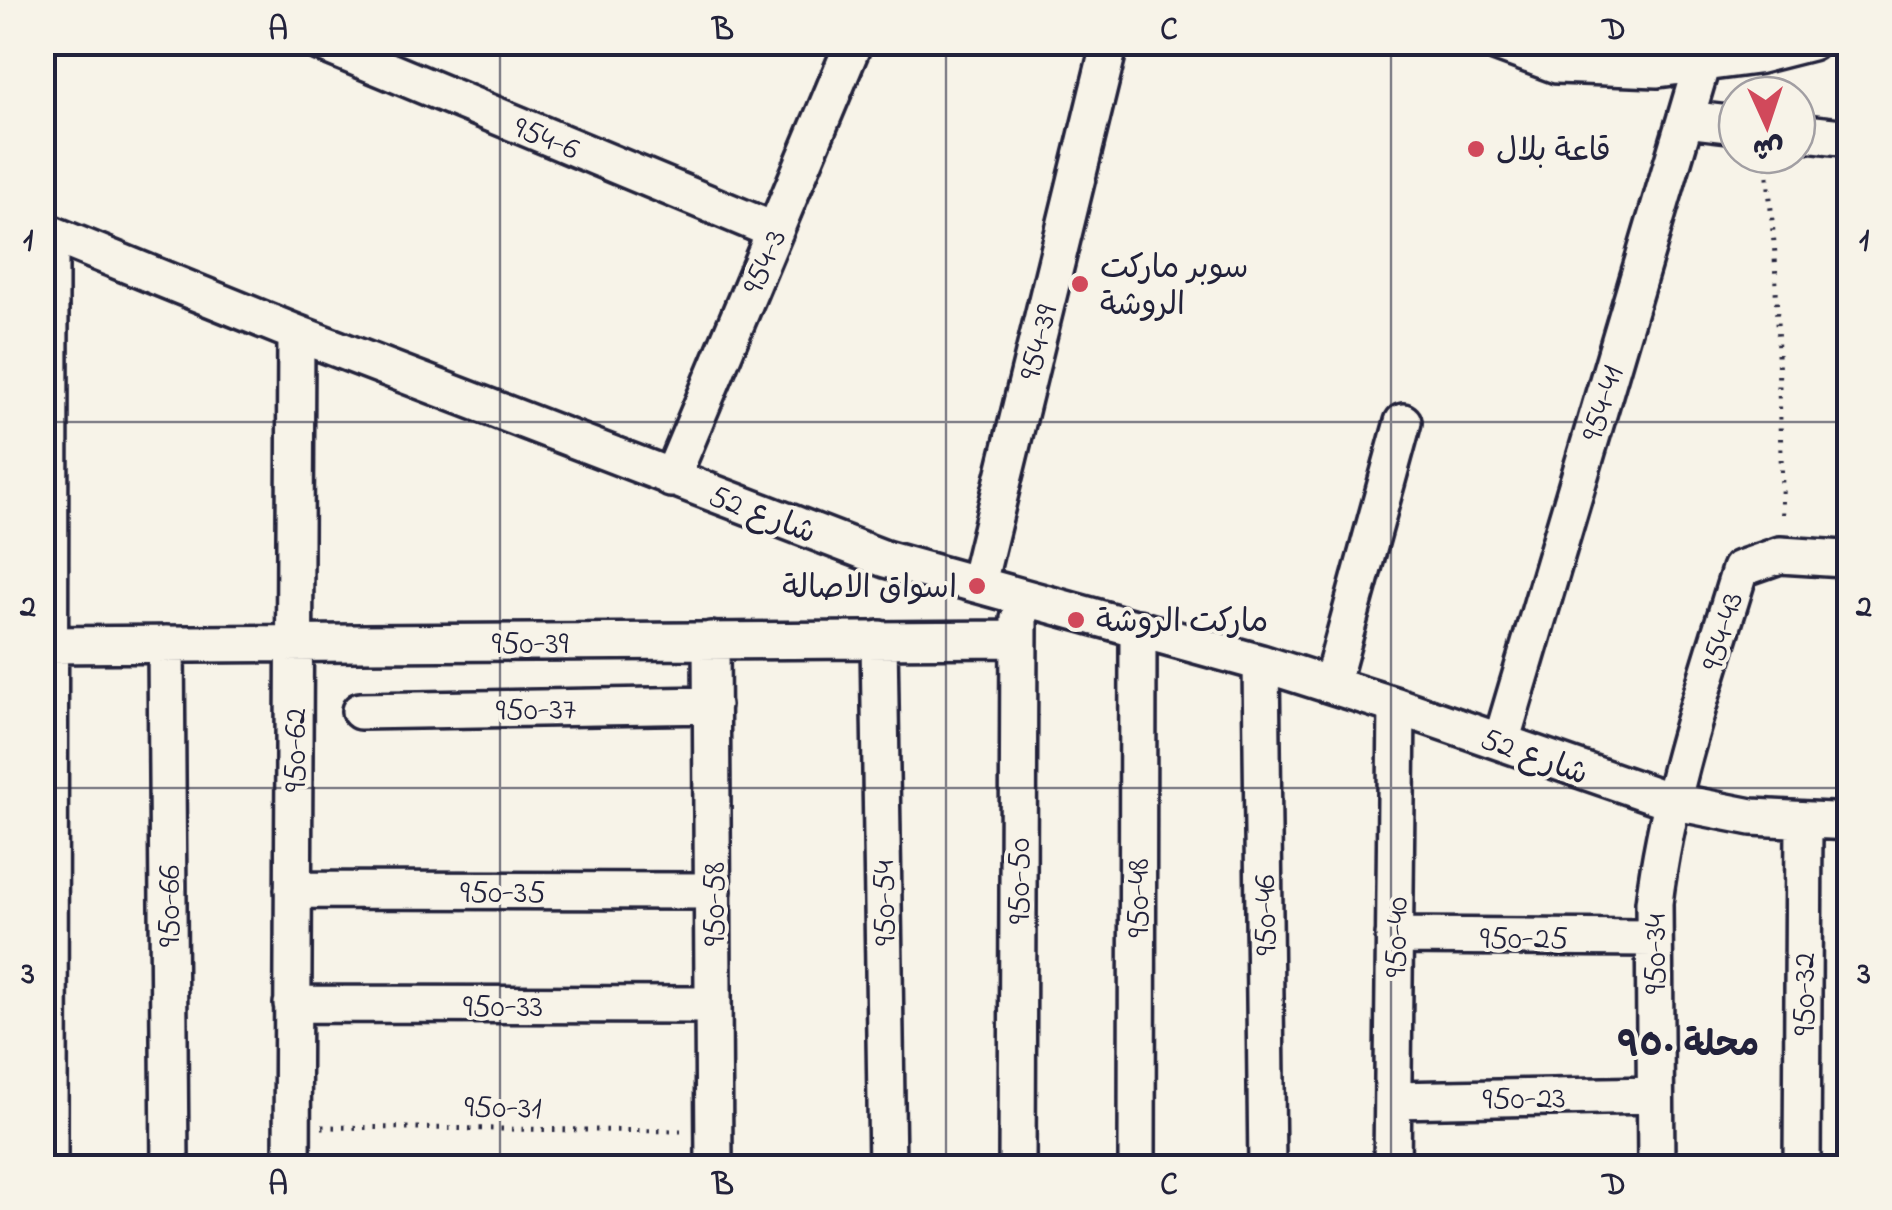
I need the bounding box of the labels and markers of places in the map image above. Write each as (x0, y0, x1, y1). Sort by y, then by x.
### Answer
place label: قاعة بلال (1496, 129, 1611, 176)
marker: قاعة بلال (1465, 138, 1487, 160)
place label: سوبر ماركت الروشة (1100, 246, 1249, 330)
marker: سوبر ماركت الروشة (1069, 273, 1091, 295)
place label: اسواق الاصالة (782, 566, 957, 613)
marker: اسواق الاصالة (966, 575, 988, 597)
place label: ماركت الروشة (1096, 600, 1268, 647)
marker: ماركت الروشة (1065, 609, 1087, 631)

